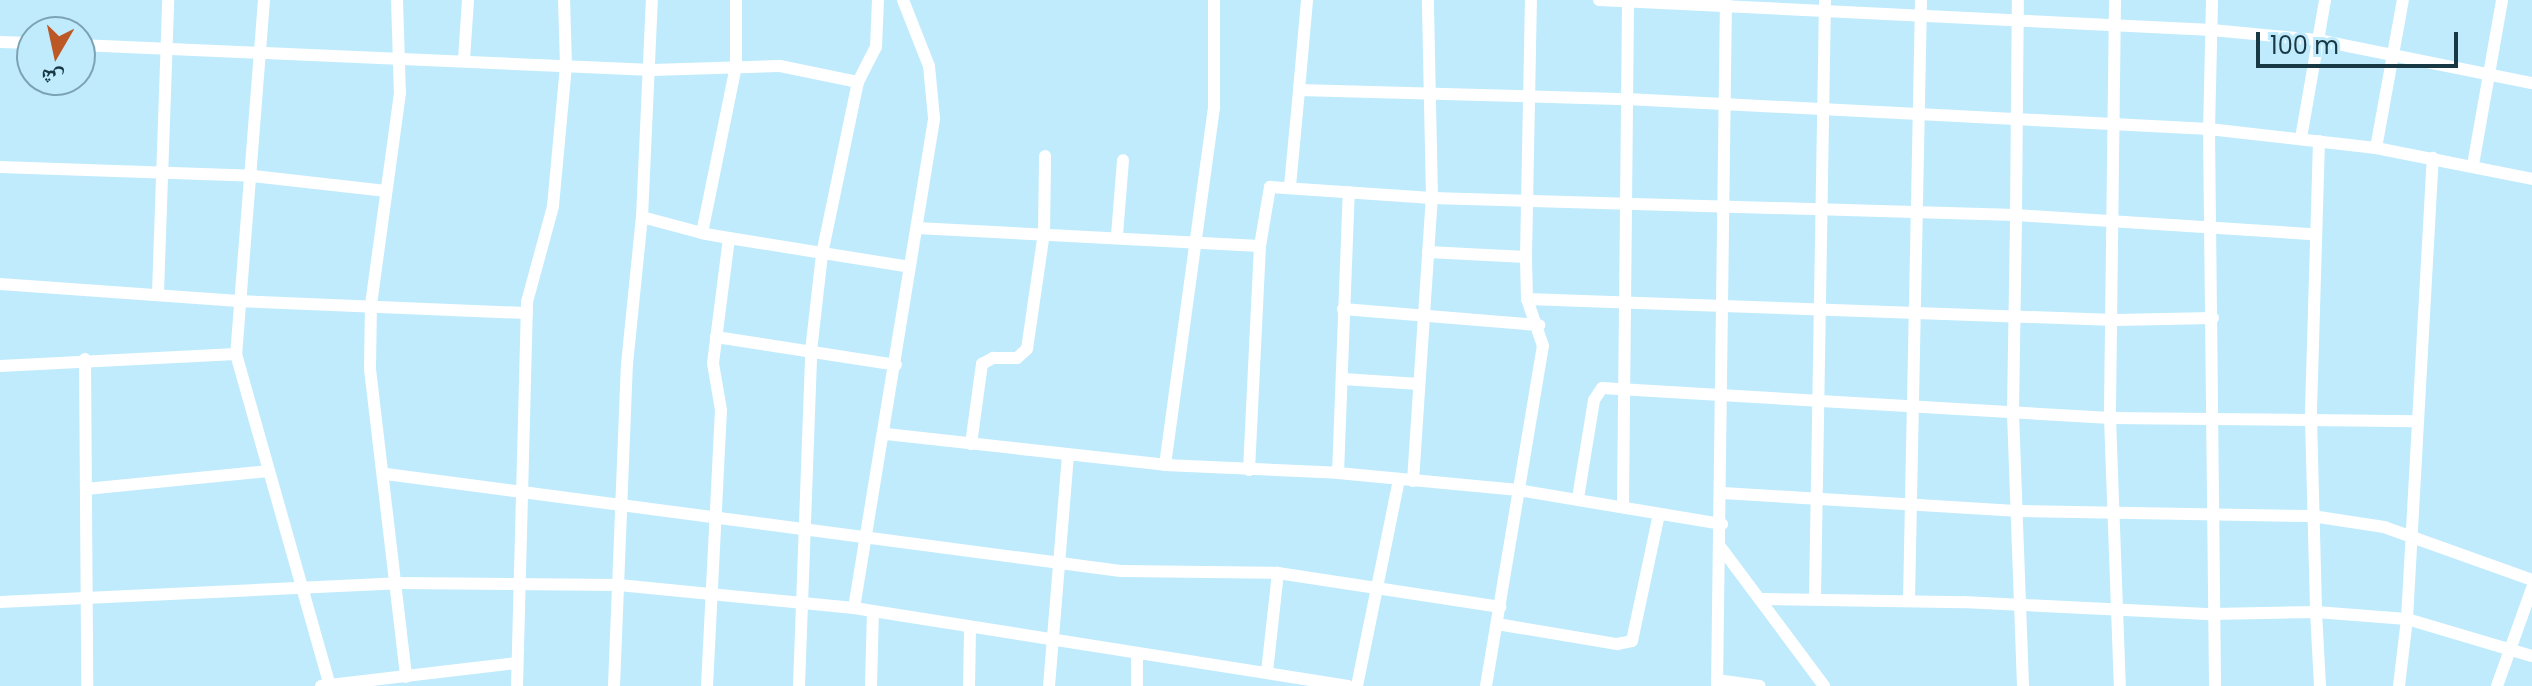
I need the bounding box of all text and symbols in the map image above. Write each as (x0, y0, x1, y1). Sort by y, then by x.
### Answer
north arrow (16, 16, 96, 96)
scale bar (2260, 16, 2462, 66)
text: 100 m (2270, 29, 2339, 62)
text: ش (39, 61, 66, 95)

